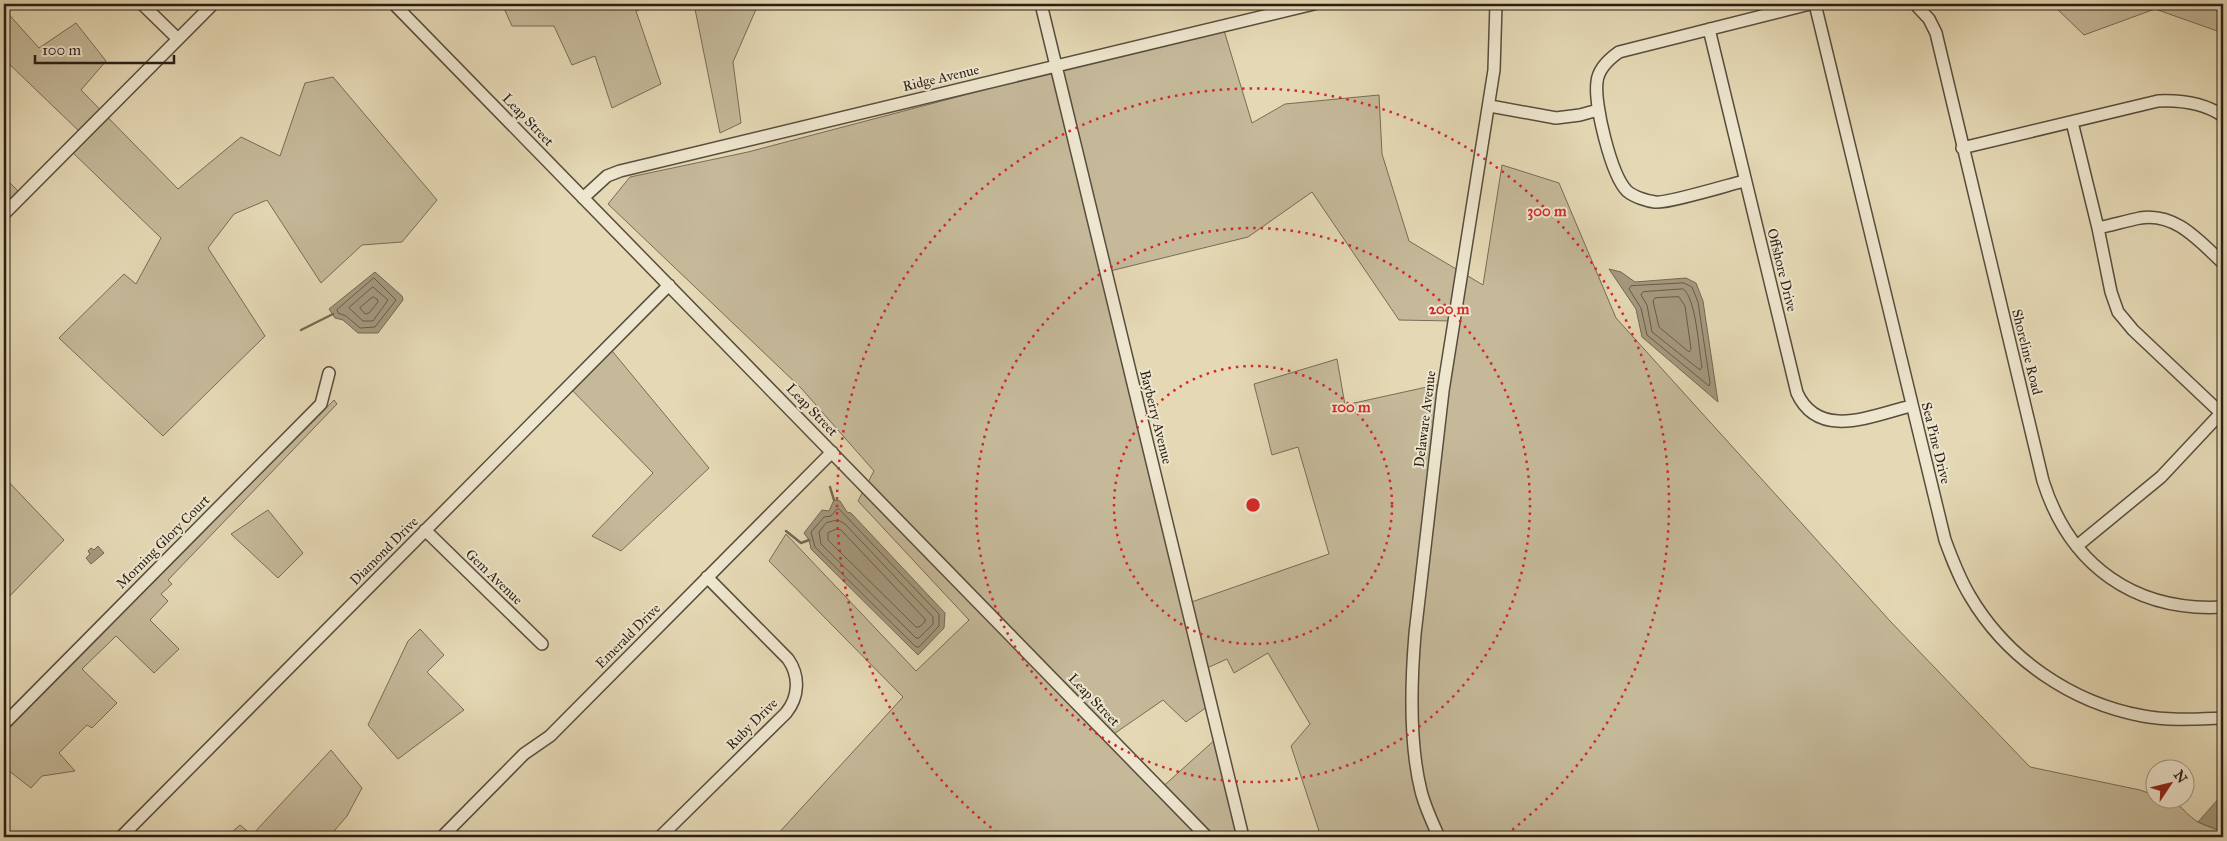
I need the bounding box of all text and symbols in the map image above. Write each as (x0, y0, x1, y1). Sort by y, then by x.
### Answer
scale bar (35, 32, 174, 64)
text: 100 m (42, 41, 82, 59)
street label: Ridge Avenue (901, 61, 981, 95)
street label: Leap Street (499, 90, 557, 150)
text: 300 m (1527, 202, 1567, 221)
street label: Offshore Drive (1763, 227, 1801, 314)
text: 200 m (1429, 300, 1470, 318)
street label: Shoreline Road (2008, 307, 2046, 397)
street label: Bayberry Avenue (1136, 368, 1176, 466)
street label: Delaware Avenue (1411, 369, 1439, 468)
street label: Leap Street (783, 380, 841, 440)
text: 100 m (1331, 398, 1371, 416)
street label: Sea Pine Drive (1918, 400, 1954, 486)
street label: Morning Glory Court (113, 492, 213, 592)
centre of rings (1244, 496, 1262, 514)
street label: Diamond Drive (346, 513, 422, 589)
street label: Gem Avenue (462, 546, 526, 609)
street label: Emerald Drive (592, 600, 664, 672)
street label: Leap Street (1065, 670, 1123, 730)
street label: Ruby Drive (723, 695, 781, 753)
north arrow (2144, 758, 2194, 808)
text: N (2170, 767, 2191, 787)

